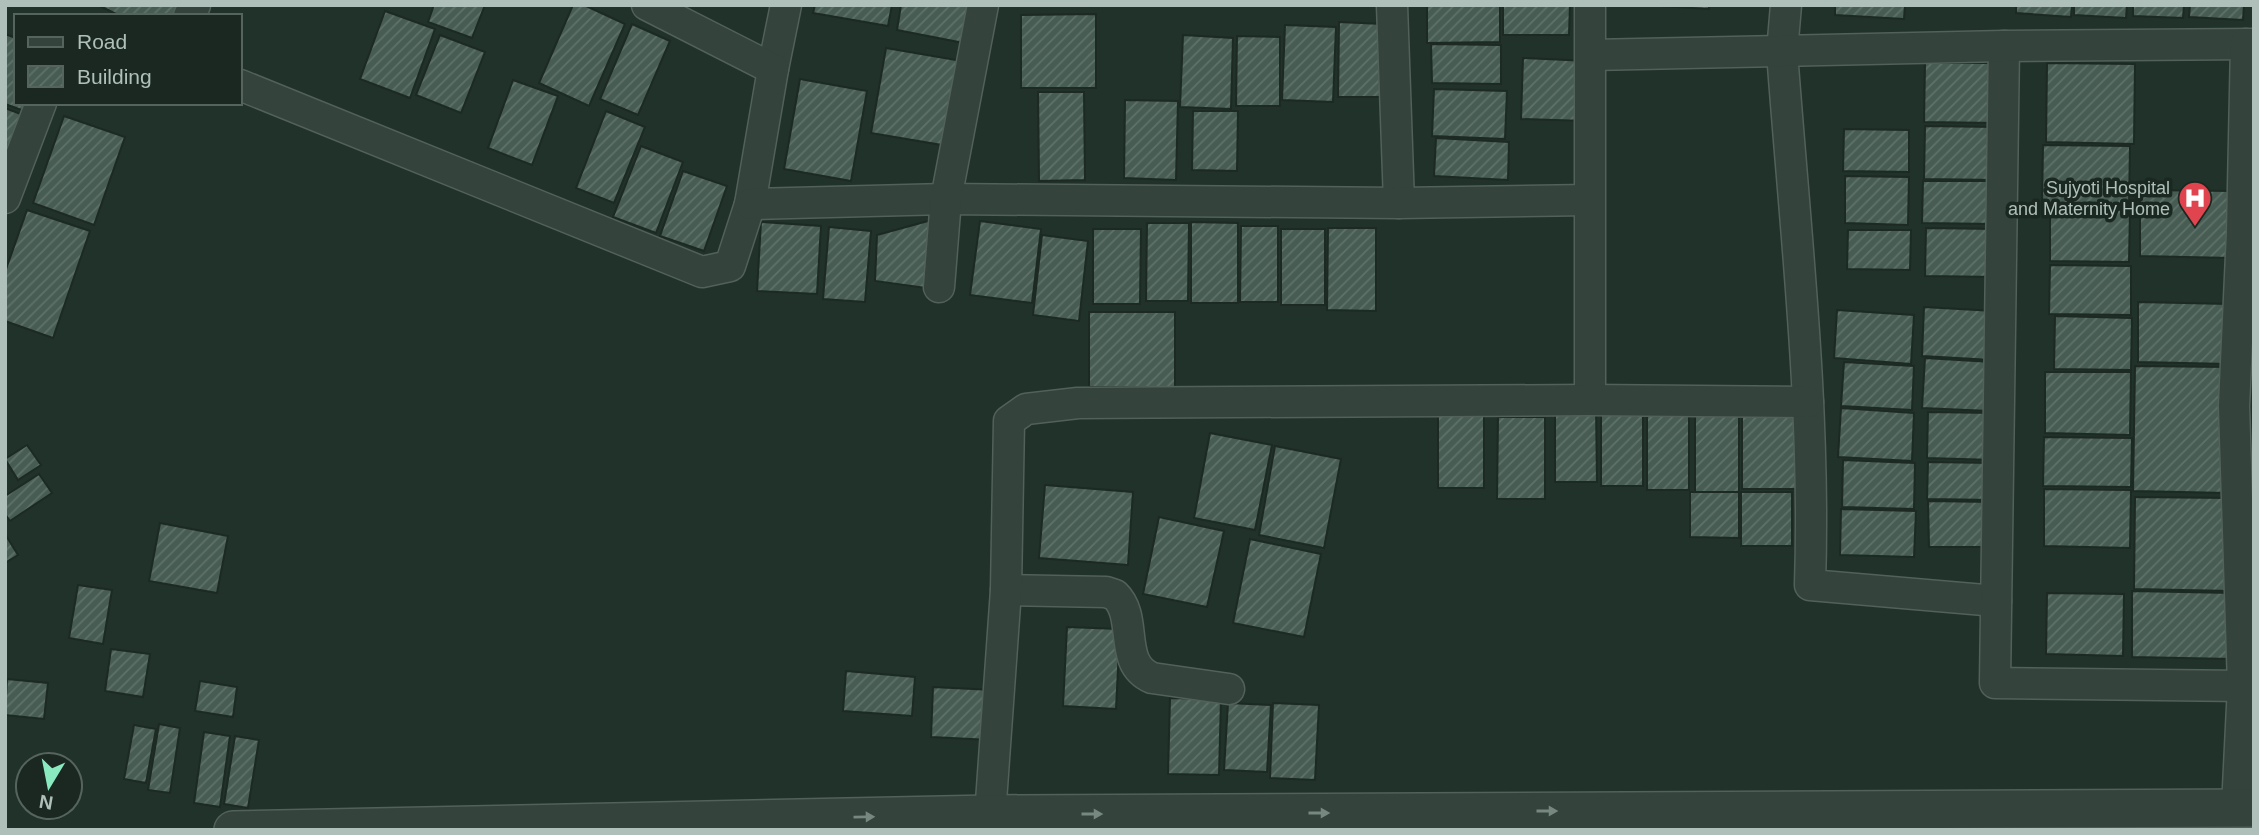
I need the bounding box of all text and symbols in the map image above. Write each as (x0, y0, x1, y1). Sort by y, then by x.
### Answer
legend (14, 14, 242, 105)
text: Road (77, 30, 127, 53)
text: Building (77, 65, 152, 88)
place label: Sujyoti Hospital and Maternity Home (2008, 178, 2170, 219)
hospital icon: Sujyoti Hospital and Maternity Home (2176, 179, 2214, 228)
north arrow (14, 751, 84, 821)
text: N (38, 791, 55, 814)
one-way arrow (1536, 805, 1558, 817)
one-way arrow (1308, 807, 1330, 819)
one-way arrow (1081, 808, 1103, 820)
one-way arrow (853, 811, 875, 823)

